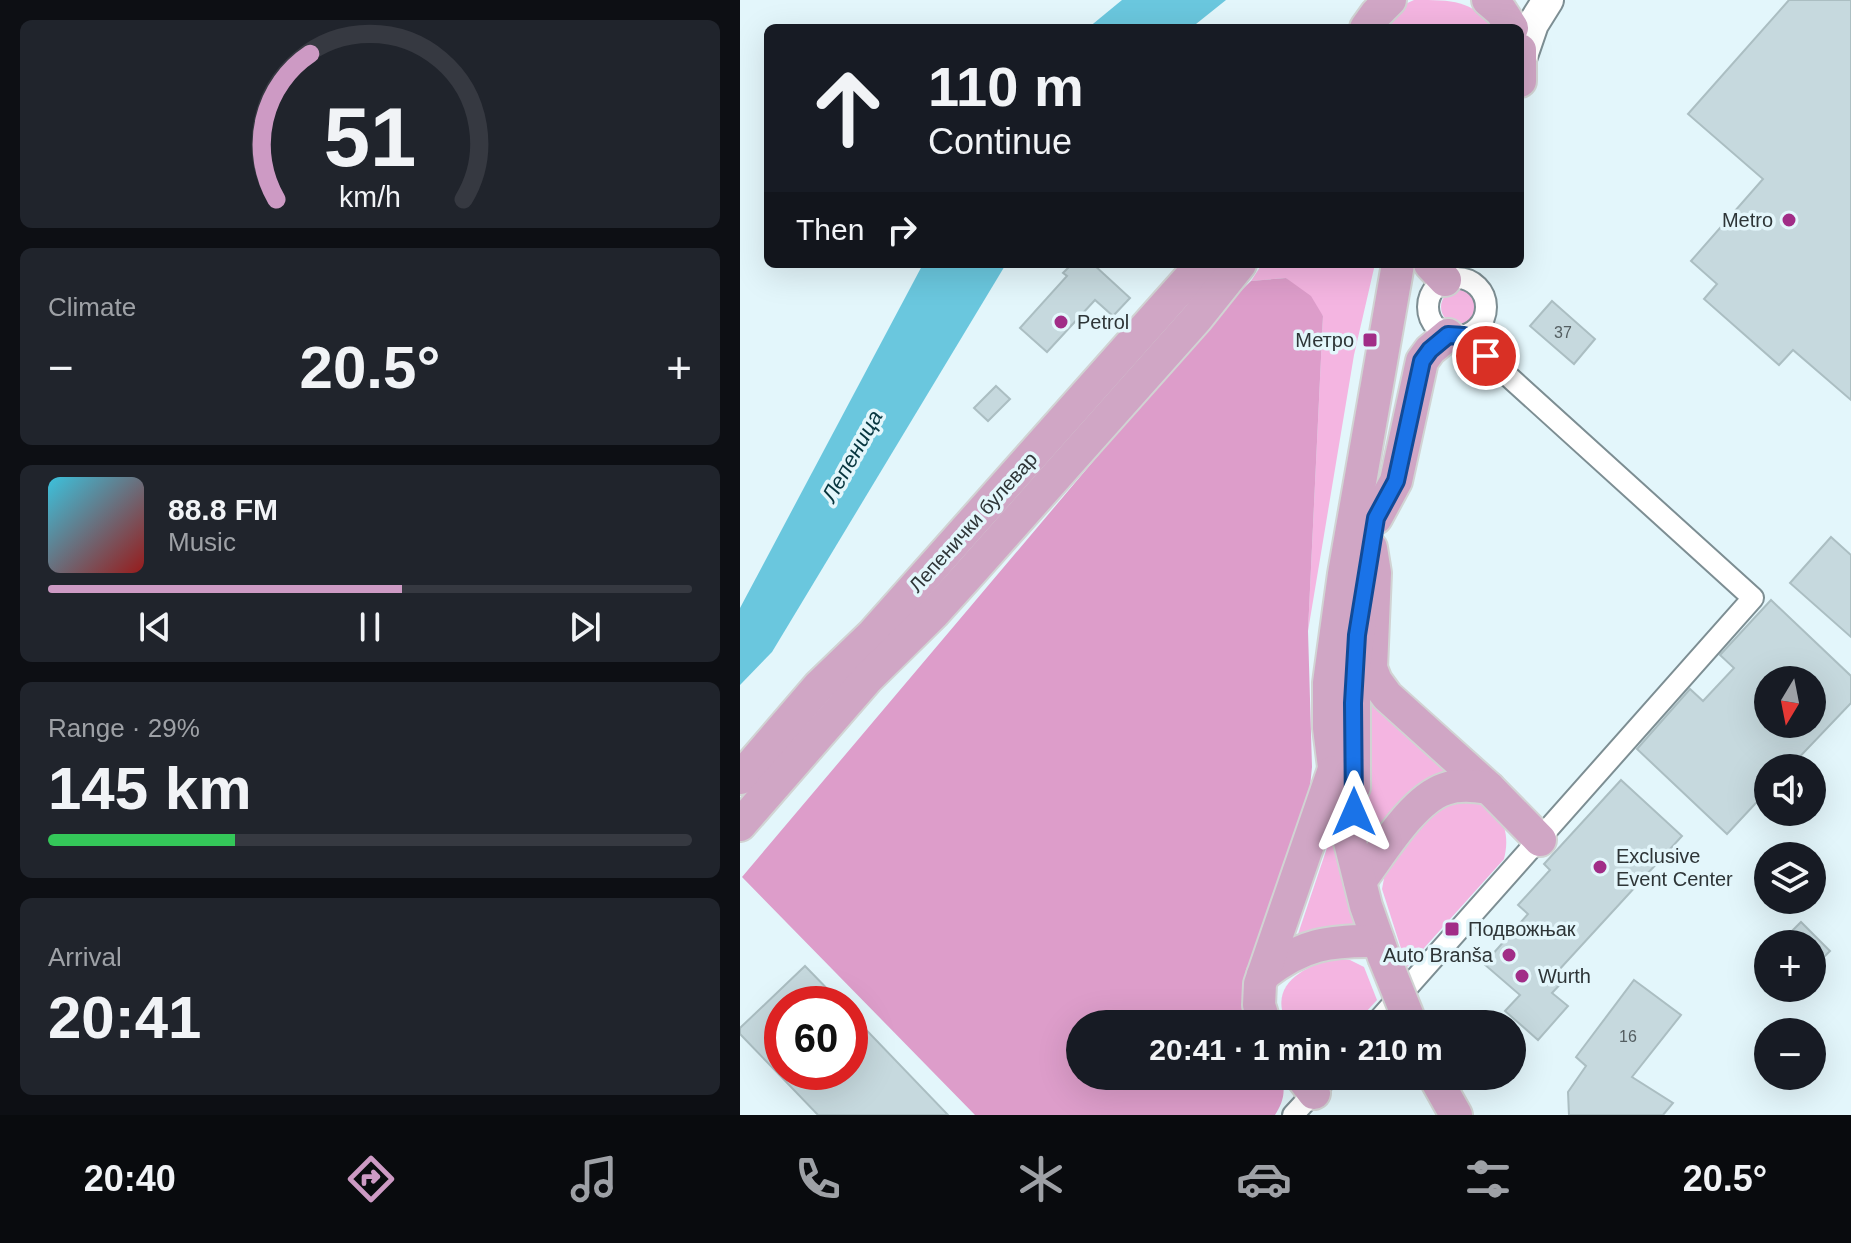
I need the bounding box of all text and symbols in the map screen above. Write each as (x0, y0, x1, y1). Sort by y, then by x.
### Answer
text: 110 m (928, 55, 1084, 118)
icon: ahead (796, 56, 900, 160)
text: 51 (324, 91, 416, 184)
text: Continue (928, 121, 1072, 162)
text: km/h (339, 181, 401, 213)
icon: right (880, 208, 924, 252)
place label: Metro (1722, 209, 1773, 231)
marker: Metro (1780, 211, 1798, 229)
text: Then (796, 213, 864, 246)
text: Climate (48, 292, 136, 322)
place label: Petrol (1077, 311, 1129, 333)
marker: Petrol (1052, 313, 1070, 331)
pin (1452, 322, 1520, 390)
house number: 37 (1554, 324, 1572, 341)
place label: Метро (1295, 329, 1354, 351)
marker: Метро (1361, 331, 1379, 349)
text: 20.5° (300, 334, 440, 401)
icon: arrive (1464, 334, 1508, 378)
text: − (48, 343, 74, 392)
text: + (666, 343, 692, 392)
water label: Лепеница (816, 406, 887, 508)
street label: Лепенички булевар (904, 448, 1042, 596)
text: 88.8 FM (168, 493, 278, 526)
text: Music (168, 527, 236, 557)
icon: previous (133, 605, 177, 649)
icon: pause (348, 605, 392, 649)
icon: next (563, 605, 607, 649)
north arrow (1754, 666, 1826, 738)
map controls (1754, 666, 1826, 1090)
text: Range · 29% (48, 713, 200, 743)
button: sound (1754, 754, 1826, 826)
text: 145 km (48, 755, 252, 822)
position arrow (1312, 770, 1396, 854)
button: layers (1754, 842, 1826, 914)
place label: Exclusive Event Center (1616, 845, 1733, 890)
marker: Exclusive Event Center (1591, 858, 1609, 876)
place label: Подвожњак (1468, 918, 1576, 940)
marker: Подвожњак (1443, 920, 1461, 938)
button: + (1754, 930, 1826, 1002)
text: Arrival (48, 942, 122, 972)
place label: Auto Branša (1383, 944, 1494, 966)
marker: Auto Branša (1500, 946, 1518, 964)
place label: Wurth (1538, 965, 1591, 987)
marker: Wurth (1513, 967, 1531, 985)
text: 20:41 (48, 984, 201, 1051)
speed limit sign: 60 (764, 986, 868, 1090)
button: − (1754, 1018, 1826, 1090)
house number: 16 (1619, 1028, 1637, 1045)
text: 20:41 · 1 min · 210 m (1149, 1033, 1443, 1066)
icon: directions (343, 1151, 399, 1207)
icon: music (566, 1151, 622, 1207)
icon: phone (790, 1151, 846, 1207)
icon: climate (1013, 1151, 1069, 1207)
icon: car (1236, 1151, 1292, 1207)
icon: filters (1460, 1151, 1516, 1207)
text: 20:40 (84, 1158, 176, 1199)
text: 20.5° (1683, 1158, 1767, 1199)

